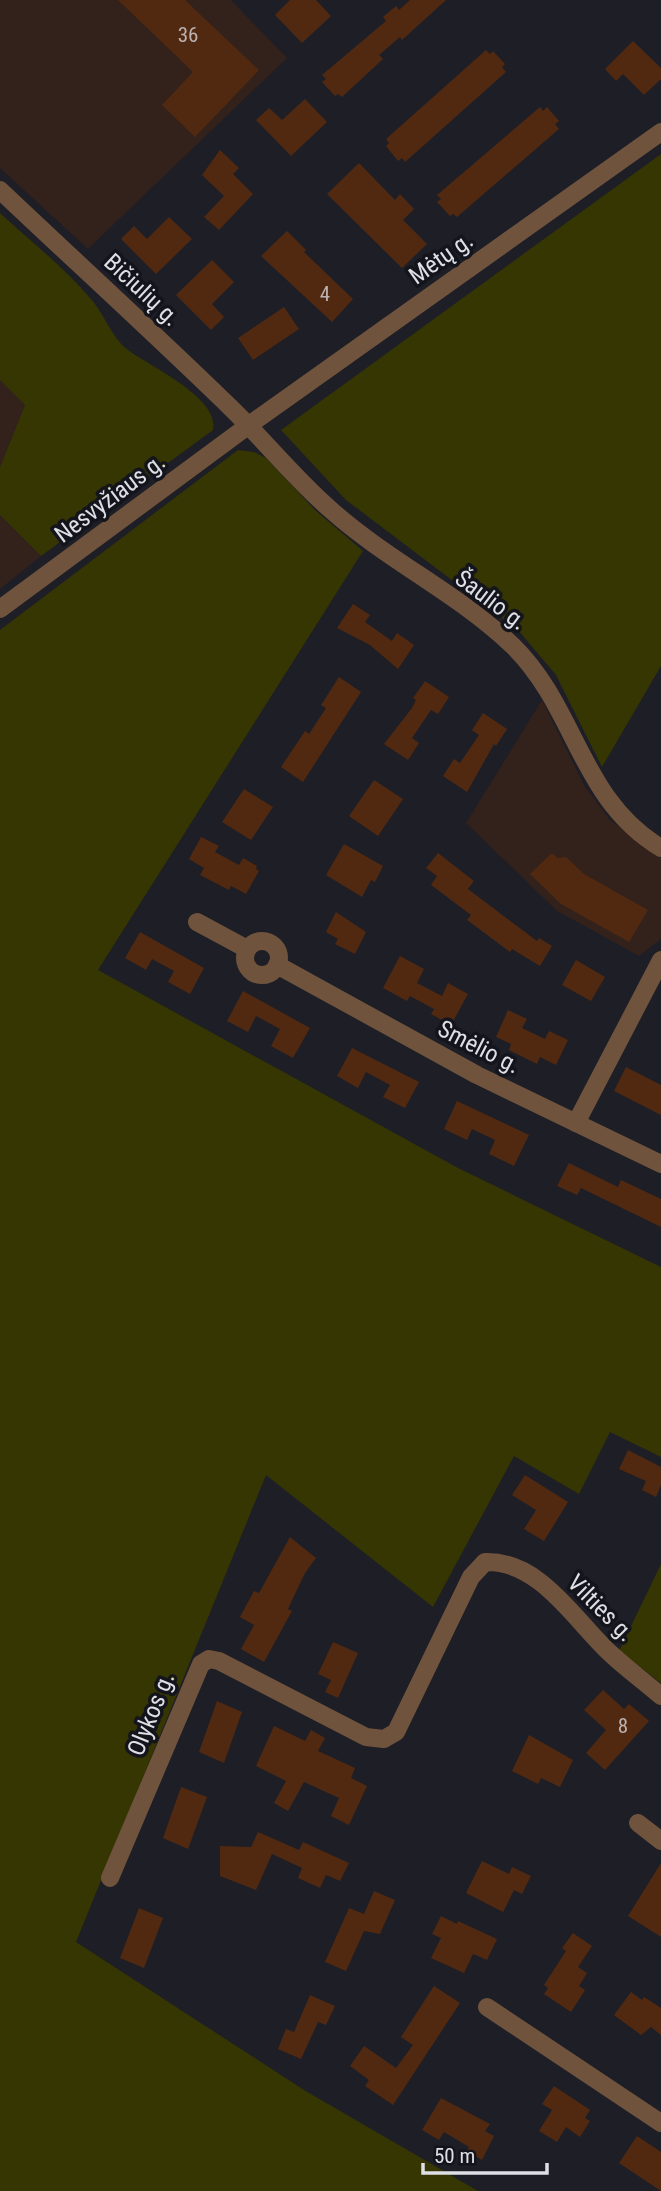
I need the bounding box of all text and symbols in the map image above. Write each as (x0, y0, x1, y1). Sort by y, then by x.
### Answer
house number: 36 (178, 23, 198, 47)
street label: Mėtų g. (404, 226, 478, 290)
street label: Bičiulių g. (98, 248, 186, 332)
house number: 4 (320, 282, 330, 306)
street label: Nesvyžiaus g. (49, 447, 171, 549)
street label: Šaulio g. (450, 564, 532, 636)
street label: Smėlio g. (433, 1014, 525, 1080)
street label: Vilties g. (562, 1569, 640, 1647)
street label: Olykos g. (122, 1668, 180, 1760)
house number: 8 (618, 1714, 628, 1738)
scale bar (423, 2132, 547, 2176)
text: 50 m (434, 2144, 475, 2168)

